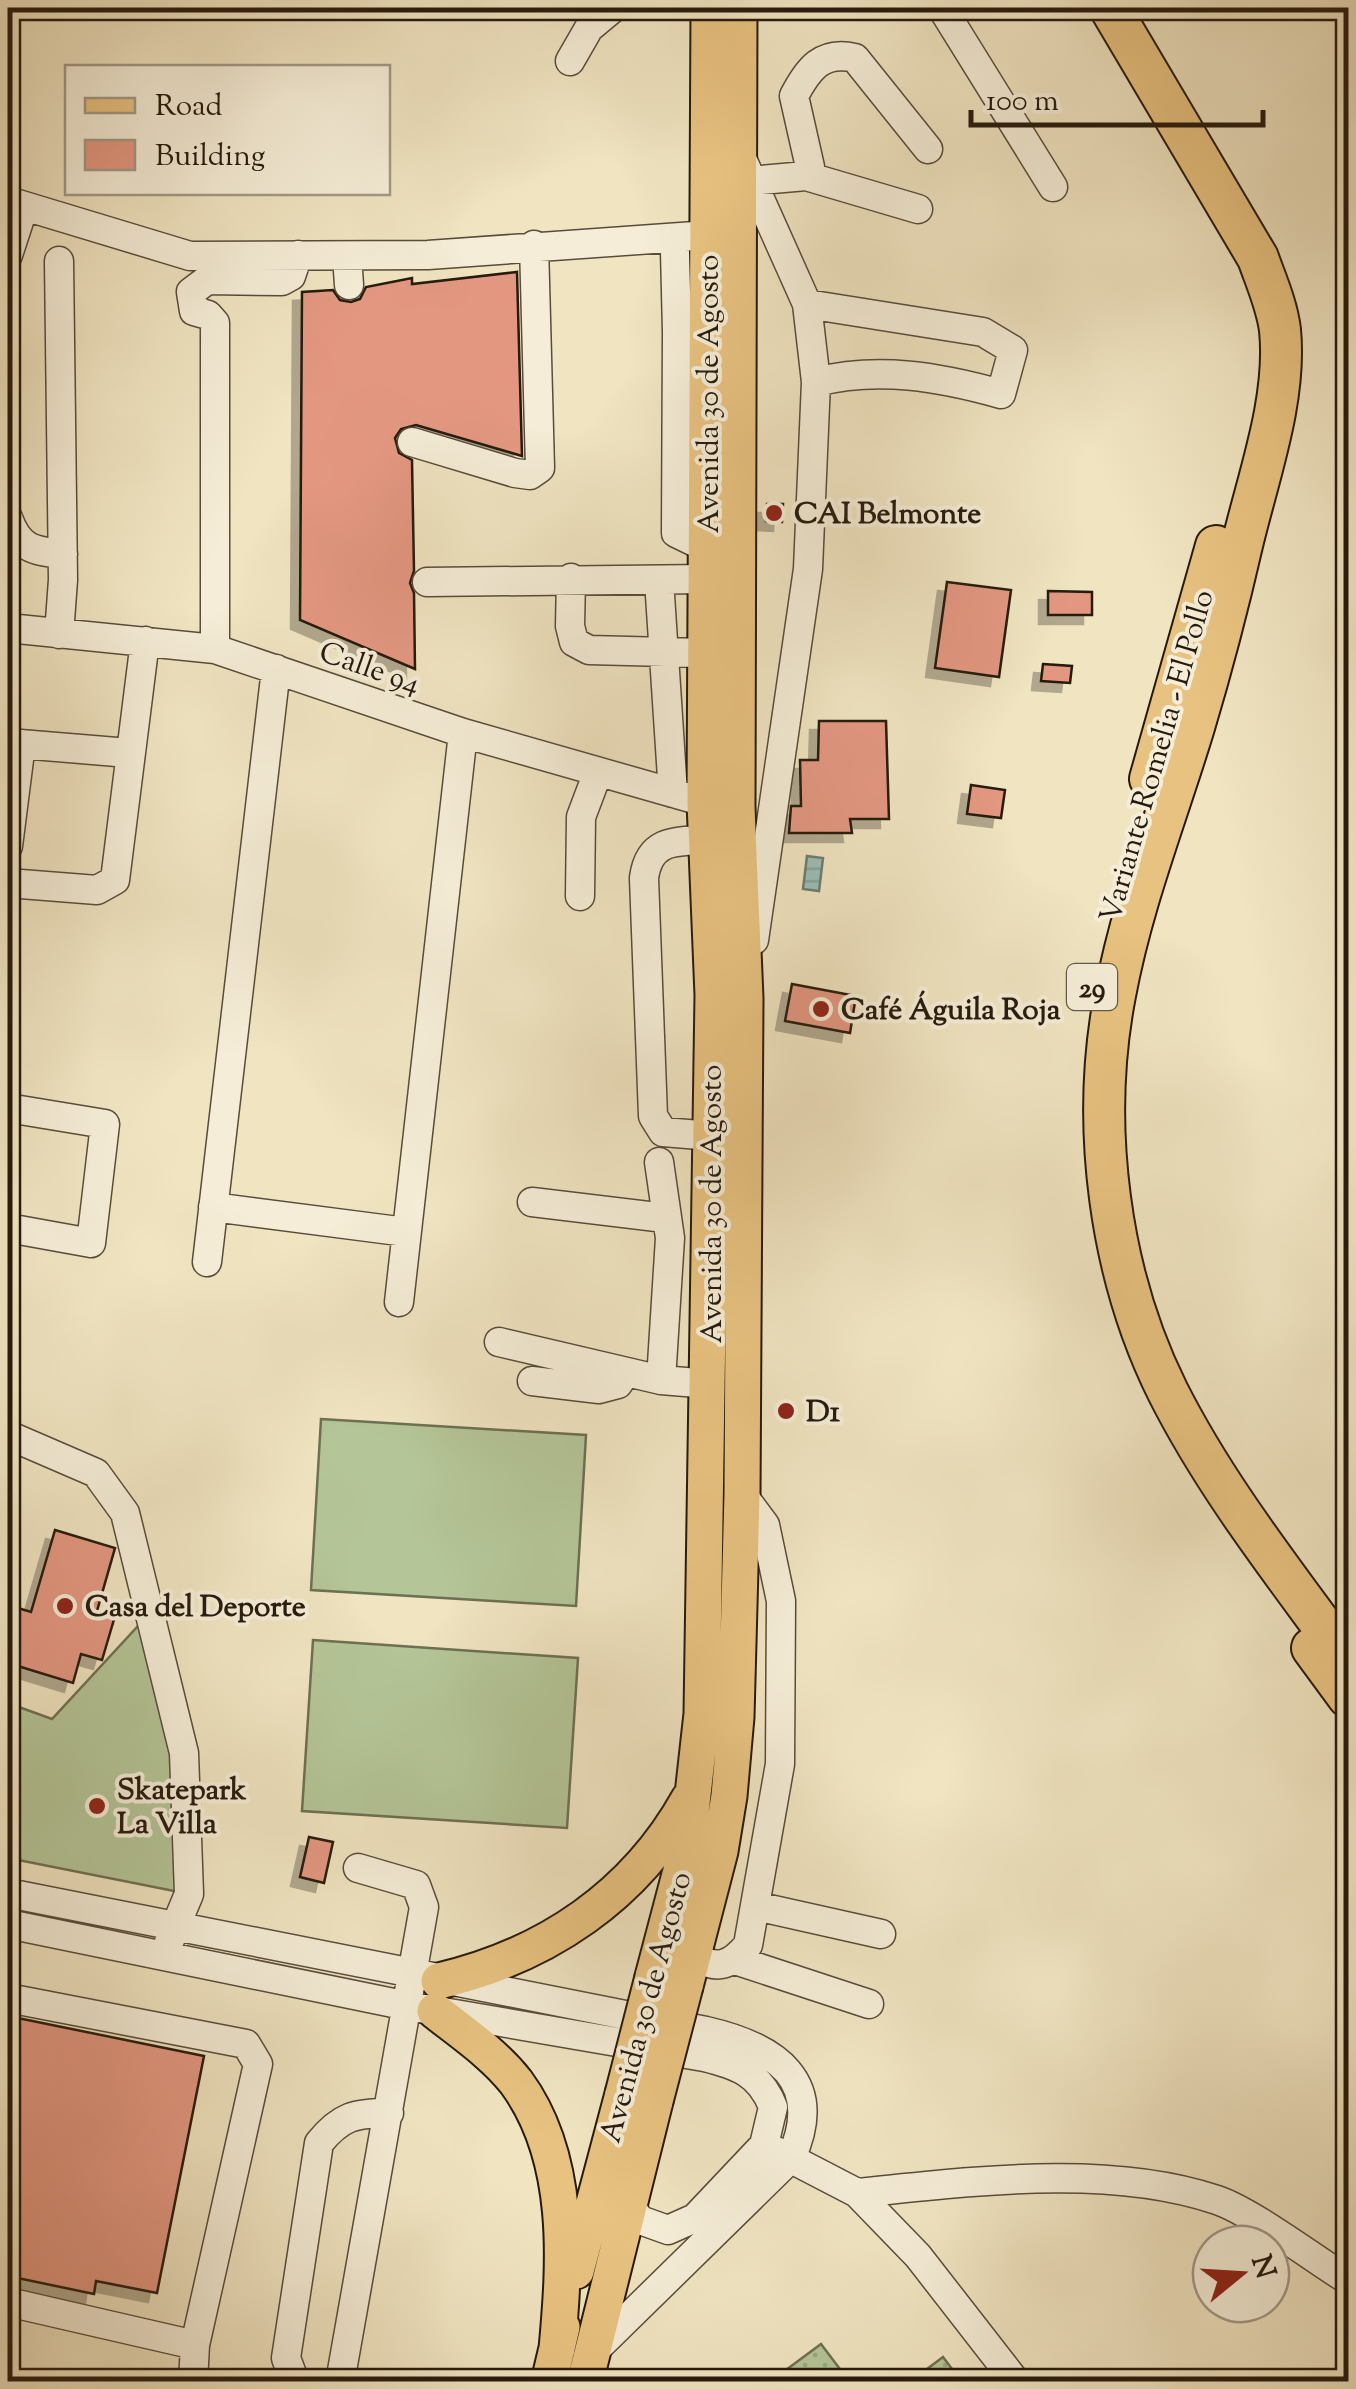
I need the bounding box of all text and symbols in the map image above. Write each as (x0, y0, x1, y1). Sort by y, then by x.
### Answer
legend (65, 65, 390, 195)
scale bar (971, 65, 1264, 127)
text: 100 m (986, 81, 1059, 124)
text: Road (155, 86, 222, 129)
text: Building (155, 136, 265, 179)
street label: Avenida 30 de Agosto (689, 254, 732, 534)
place label: CAI Belmonte (794, 494, 981, 537)
marker: CAI Belmonte (763, 502, 785, 524)
street label: Variante Romelia - El Pollo (1090, 585, 1227, 928)
street label: Calle 94 (313, 632, 425, 707)
road number: 29 (1067, 964, 1117, 1010)
place label: Café Águila Roja (841, 990, 1061, 1033)
marker: Café Águila Roja (810, 998, 832, 1020)
street label: Avenida 30 de Agosto (692, 1064, 735, 1344)
place label: D1 (806, 1392, 841, 1435)
marker: D1 (775, 1400, 797, 1422)
place label: Casa del Deporte (85, 1587, 306, 1630)
marker: Casa del Deporte (54, 1595, 76, 1617)
place label: Skatepark La Villa (117, 1770, 247, 1847)
marker: Skatepark La Villa (86, 1795, 108, 1817)
street label: Avenida 30 de Agosto (591, 1867, 704, 2148)
north arrow (1191, 2224, 1291, 2324)
text: N (1239, 2250, 1284, 2284)

